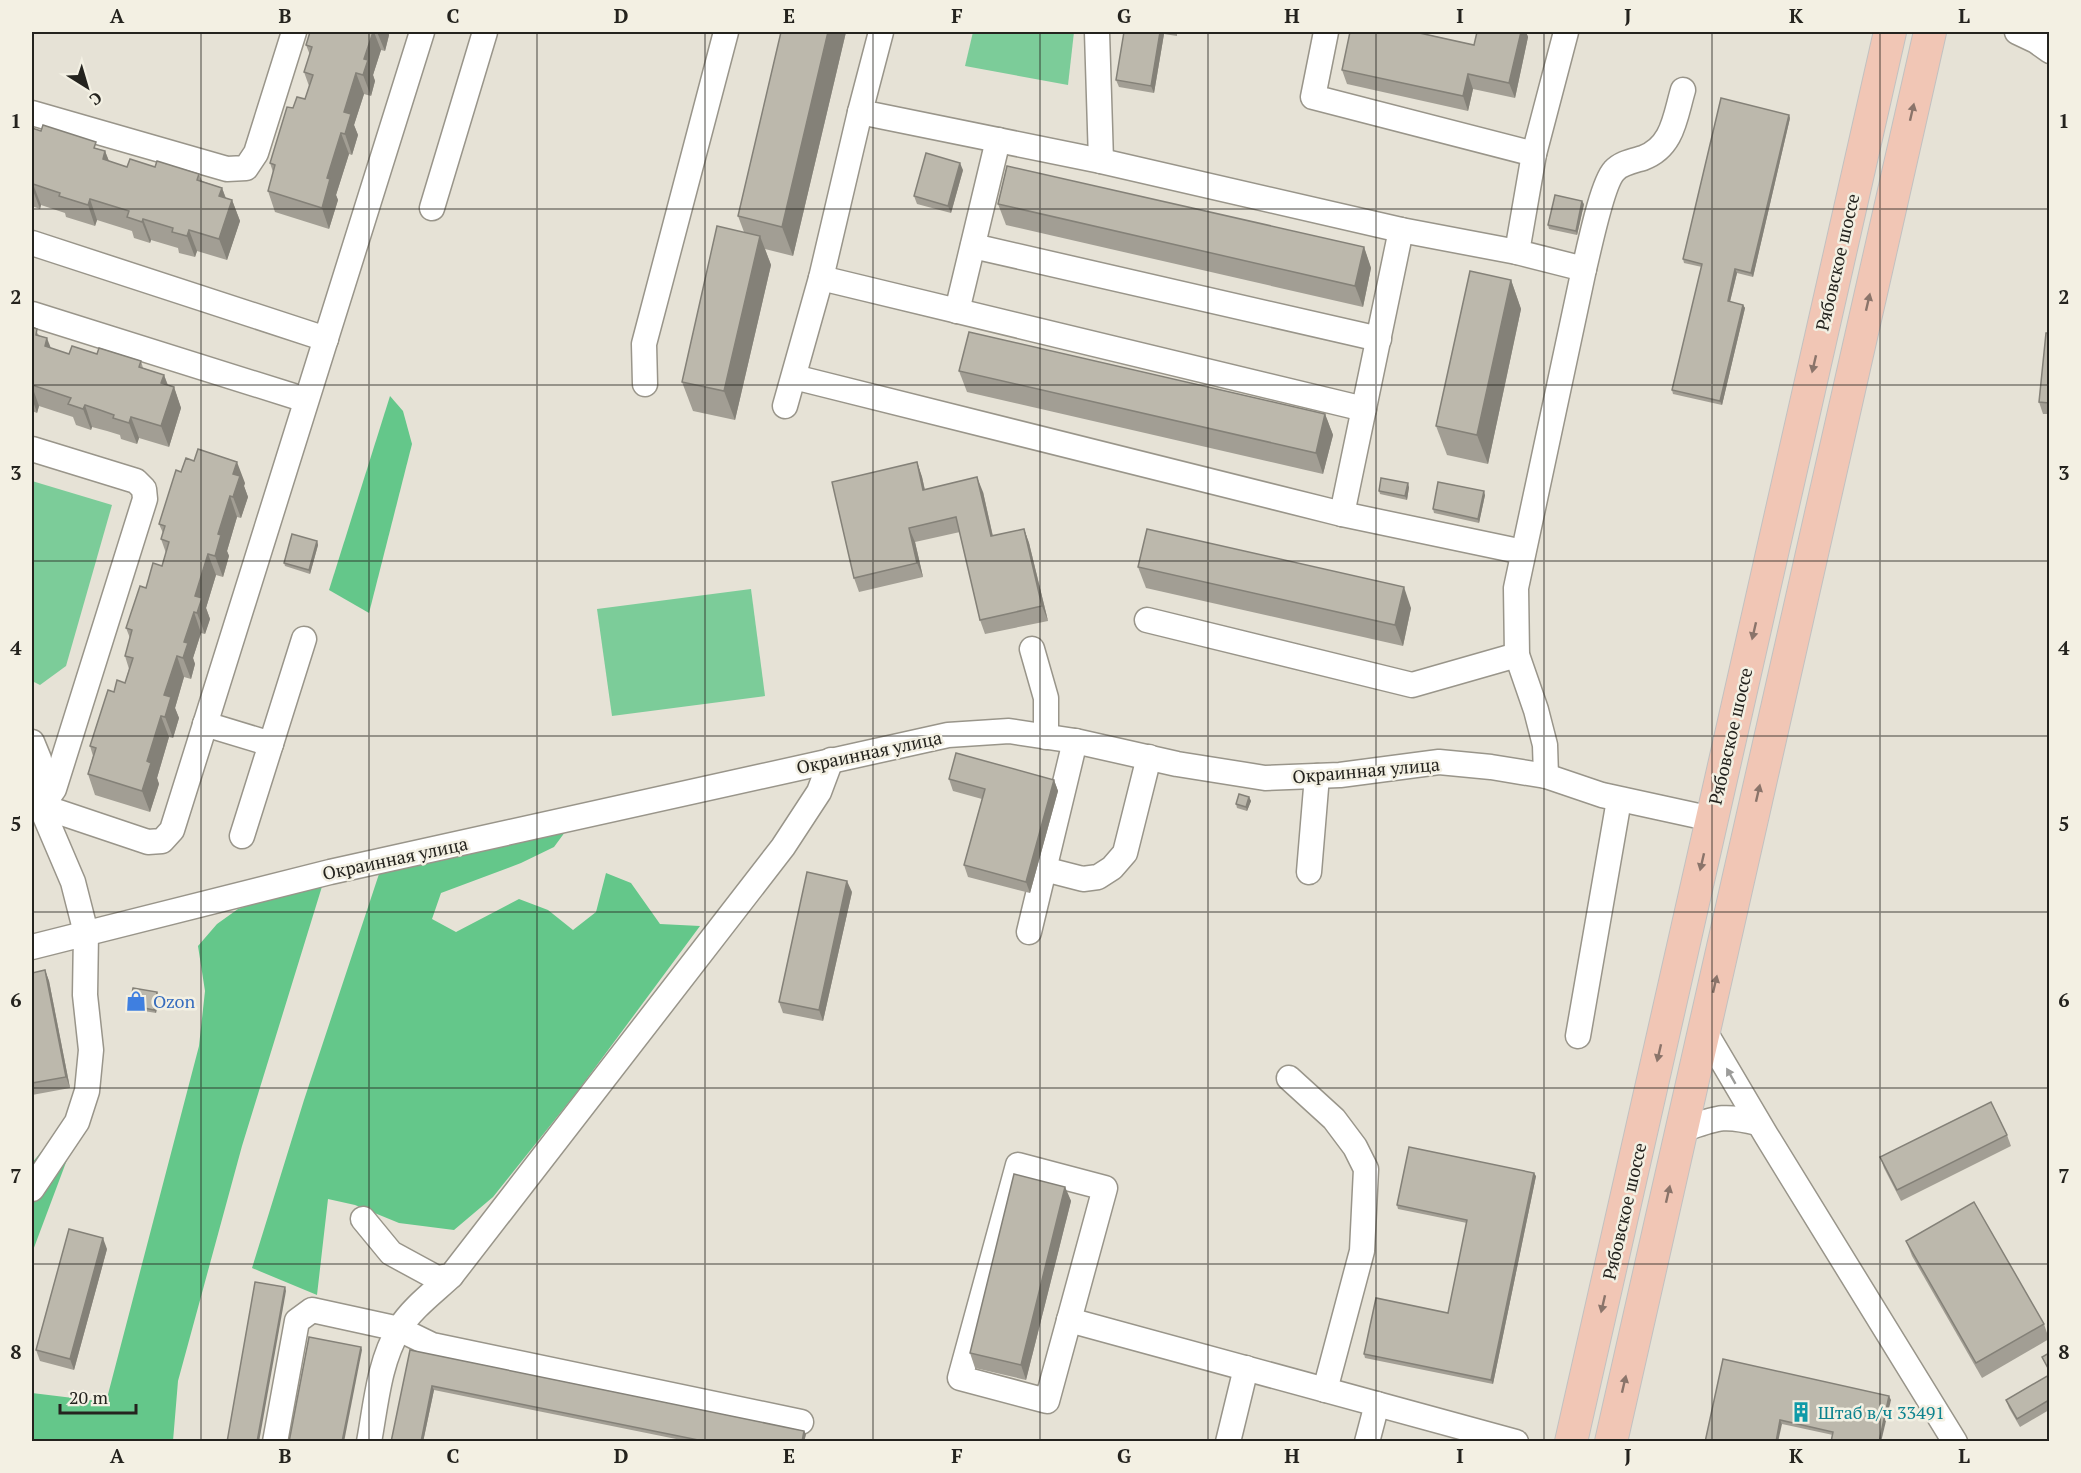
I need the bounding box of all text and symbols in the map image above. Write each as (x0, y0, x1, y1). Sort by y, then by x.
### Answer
text: A (110, 2, 125, 29)
text: B (279, 2, 292, 29)
text: C (446, 2, 460, 29)
text: D (614, 2, 628, 29)
text: E (783, 2, 795, 29)
text: F (951, 2, 963, 29)
text: G (1117, 2, 1131, 29)
text: H (1284, 2, 1300, 29)
text: I (1456, 2, 1464, 29)
text: J (1624, 2, 1632, 29)
text: K (1789, 2, 1804, 29)
text: L (1958, 2, 1970, 29)
north arrow (57, 57, 117, 117)
text: С (85, 87, 107, 111)
one-way arrow (1907, 102, 1917, 121)
text: 1 (10, 107, 22, 134)
text: 1 (2058, 107, 2070, 134)
street label: Рябовское шоссе (1810, 191, 1864, 333)
text: 2 (10, 283, 22, 310)
text: 2 (2058, 283, 2070, 310)
one-way arrow (1864, 293, 1874, 311)
one-way arrow (1809, 355, 1819, 373)
text: 3 (10, 459, 22, 486)
text: 3 (2058, 459, 2070, 486)
one-way arrow (1749, 622, 1758, 641)
text: 4 (10, 634, 22, 661)
text: 4 (2058, 634, 2070, 661)
street label: Рябовское шоссе (1703, 665, 1757, 807)
street label: Окраинная улица (794, 725, 944, 779)
street label: Окраинная улица (1291, 752, 1441, 788)
one-way arrow (1753, 784, 1763, 803)
text: 5 (10, 810, 22, 837)
text: 5 (2058, 810, 2070, 837)
street label: Окраинная улица (320, 831, 470, 885)
one-way arrow (1697, 853, 1706, 872)
one-way arrow (1710, 974, 1720, 993)
text: 6 (10, 986, 22, 1013)
text: 6 (2058, 986, 2070, 1013)
shop icon: Ozon (124, 989, 148, 1013)
place label: Ozon (153, 989, 196, 1013)
one-way arrow (1654, 1043, 1664, 1062)
one-way arrow (1726, 1067, 1736, 1084)
street label: Рябовское шоссе (1597, 1140, 1651, 1282)
text: 7 (10, 1162, 22, 1189)
text: 7 (2058, 1162, 2070, 1189)
one-way arrow (1663, 1185, 1673, 1204)
one-way arrow (1597, 1295, 1607, 1314)
text: 8 (10, 1338, 22, 1365)
text: 8 (2058, 1338, 2070, 1365)
one-way arrow (1620, 1375, 1630, 1394)
scale bar (60, 1377, 136, 1415)
text: 20 m (69, 1385, 109, 1409)
building icon: Штаб в/ч 33491 (1789, 1400, 1813, 1424)
place label: Штаб в/ч 33491 (1818, 1400, 1945, 1424)
text: A (110, 1442, 125, 1469)
text: B (279, 1442, 292, 1469)
text: C (446, 1442, 460, 1469)
text: D (614, 1442, 628, 1469)
text: E (783, 1442, 795, 1469)
text: F (951, 1442, 963, 1469)
text: G (1117, 1442, 1131, 1469)
text: H (1284, 1442, 1300, 1469)
text: I (1456, 1442, 1464, 1469)
text: J (1624, 1442, 1632, 1469)
text: K (1789, 1442, 1804, 1469)
text: L (1958, 1442, 1970, 1469)

